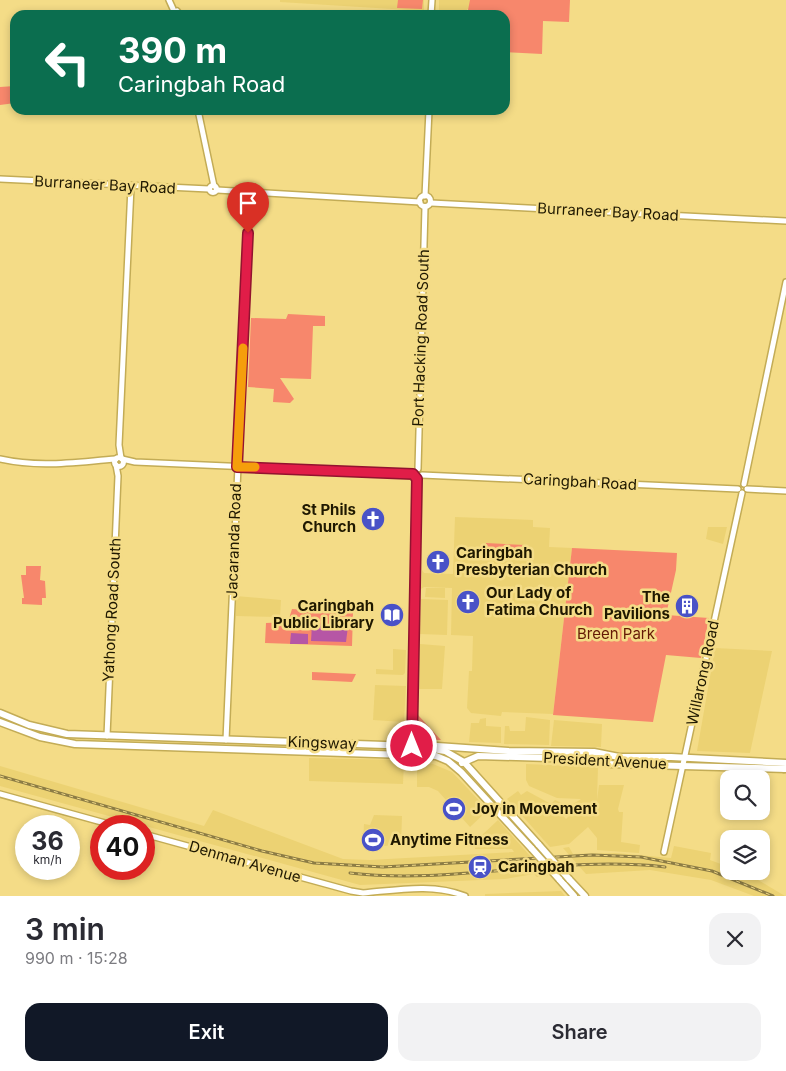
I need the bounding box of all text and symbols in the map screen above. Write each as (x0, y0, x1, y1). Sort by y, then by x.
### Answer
text: 390 m (118, 29, 227, 71)
icon: left (35, 30, 100, 95)
text: Caringbah Road (118, 71, 285, 97)
street label: Burraneer Bay Road (34, 171, 176, 198)
pin (227, 182, 269, 233)
icon: arrive (234, 189, 262, 217)
street label: Burraneer Bay Road (537, 198, 679, 225)
street label: Port Hacking Road South (408, 249, 433, 427)
street label: Caringbah Road (523, 469, 637, 494)
street label: Jacaranda Road (222, 483, 245, 599)
place label: St Phils Church (302, 500, 356, 536)
church icon: St Phils Church (360, 506, 386, 532)
street label: Yathong Road South (98, 537, 125, 683)
place label: Caringbah Presbyterian Church (456, 543, 607, 579)
church icon: Caringbah Presbyterian Church (425, 549, 451, 575)
place label: Our Lady of Fatima Church (486, 583, 592, 619)
place label: The Pavilions (604, 587, 670, 623)
church icon: Our Lady of Fatima Church (455, 589, 481, 615)
building icon: The Pavilions (674, 593, 700, 619)
place label: Caringbah Public Library (273, 596, 374, 632)
library icon: Caringbah Public Library (379, 602, 405, 628)
street label: Willarong Road (682, 619, 723, 727)
park label: Breen Park (577, 624, 656, 643)
position arrow (385, 719, 437, 771)
street label: Kingsway (287, 732, 357, 753)
street label: President Avenue (543, 748, 667, 773)
map controls (720, 770, 770, 880)
button: search (720, 770, 770, 820)
sports icon: Joy in Movement (441, 796, 467, 822)
place label: Joy in Movement (472, 799, 598, 818)
speed limit sign: 40 (90, 815, 155, 880)
text: 36 (31, 826, 64, 856)
sports icon: Anytime Fitness (360, 827, 386, 853)
place label: Anytime Fitness (390, 830, 509, 849)
button: layers (720, 830, 770, 880)
street label: Denman Avenue (187, 836, 303, 887)
text: km/h (33, 852, 62, 867)
station icon: Caringbah (467, 854, 493, 880)
place label: Caringbah (498, 857, 575, 876)
text: 3 min (25, 911, 105, 947)
button: close (709, 913, 761, 965)
text: 990 m · 15:28 (25, 948, 128, 968)
button: Exit (25, 1003, 388, 1061)
button: Share (398, 1003, 761, 1061)

